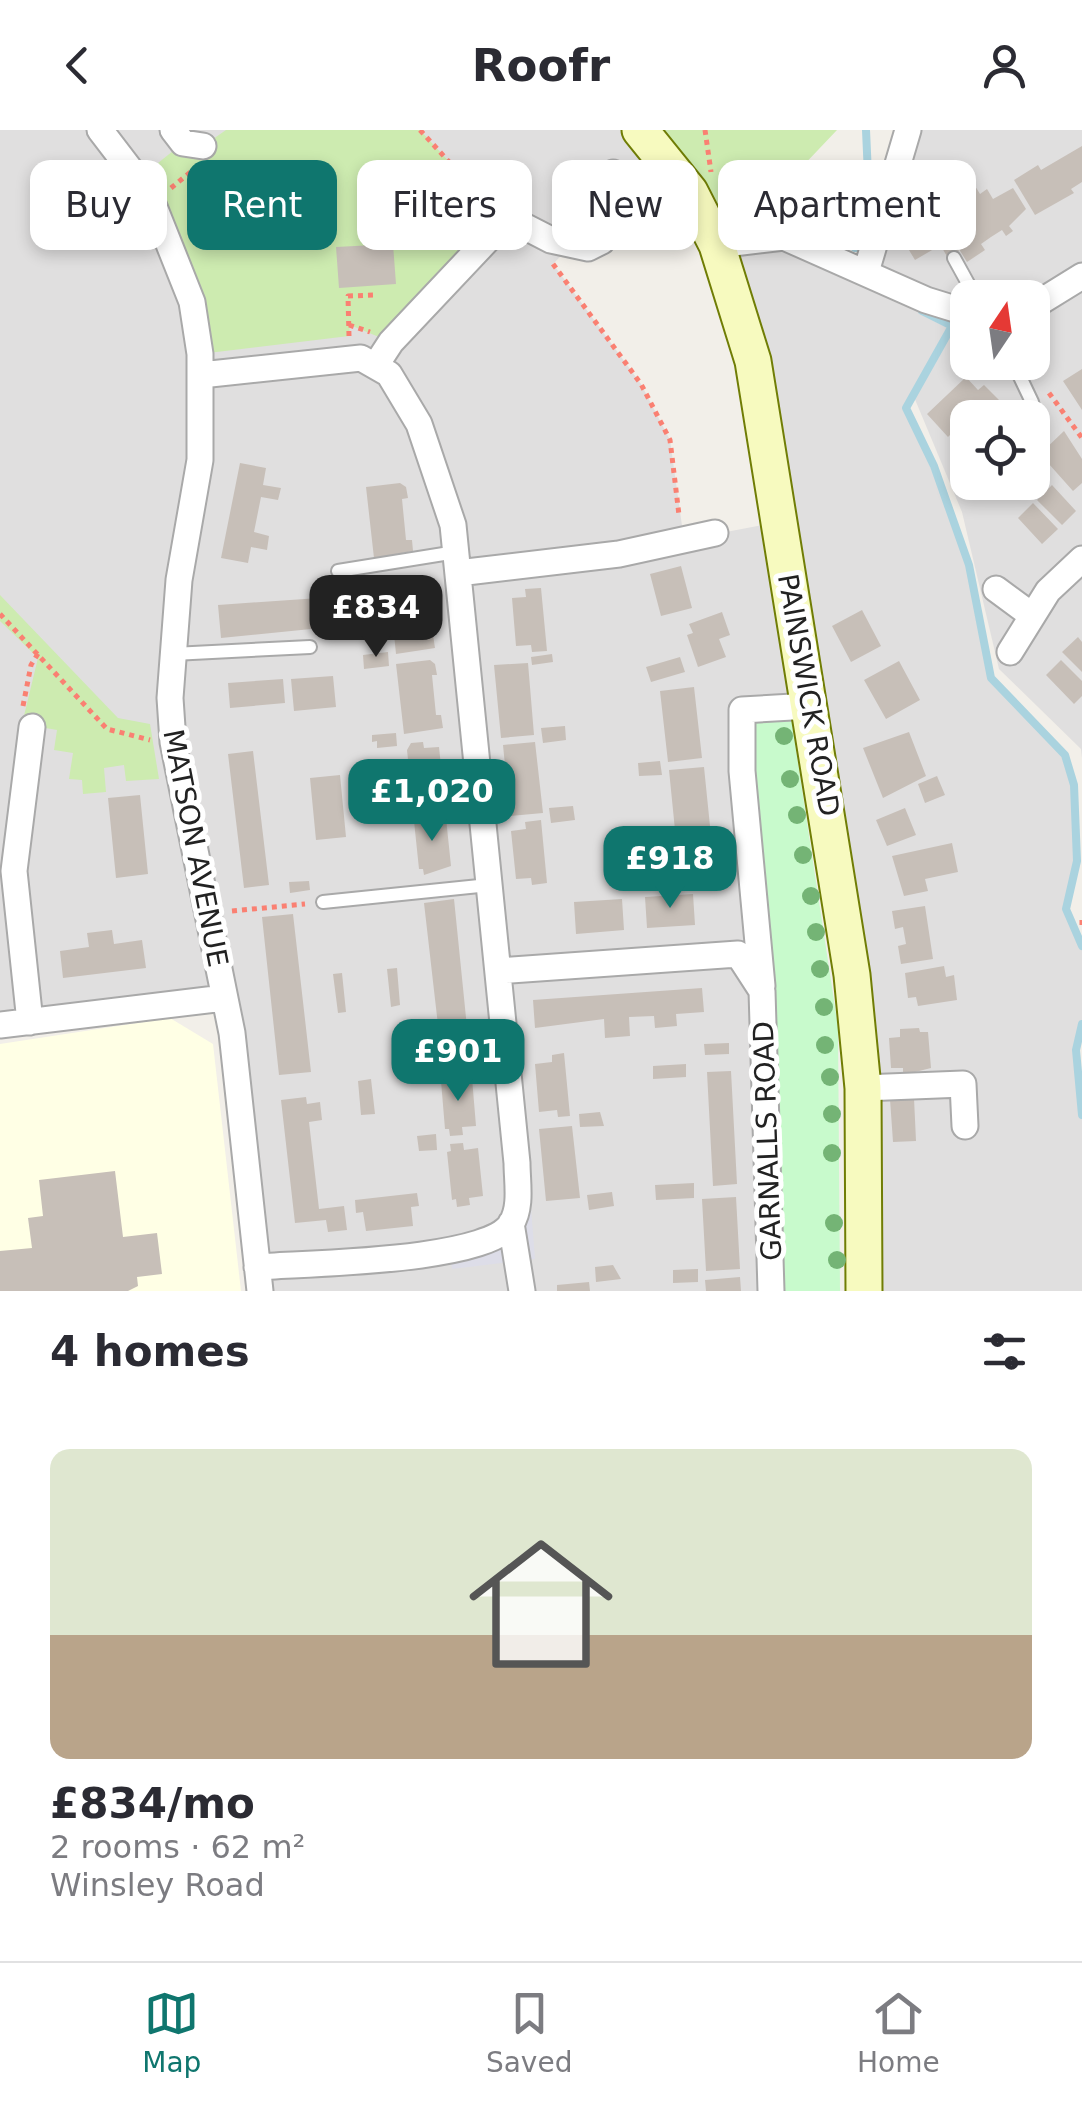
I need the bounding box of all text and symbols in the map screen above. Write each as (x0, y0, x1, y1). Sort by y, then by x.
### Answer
icon: back (50, 38, 105, 93)
icon: person (977, 38, 1032, 93)
text: Roofr (472, 39, 610, 92)
chip: Buy (30, 160, 167, 250)
chip: Rent (187, 160, 337, 250)
chip: Filters (357, 160, 532, 250)
chip: New (552, 160, 698, 250)
chip: Apartment (718, 160, 976, 250)
north arrow (950, 280, 1050, 380)
map controls (950, 280, 1050, 500)
button: locate (950, 400, 1050, 500)
street label: PAINSWICK ROAD (771, 571, 846, 819)
pin: £834 (317, 575, 435, 660)
text: £834 (331, 588, 421, 626)
street label: MATSON AVENUE (156, 727, 235, 970)
pin: £1,020 (351, 759, 513, 844)
text: £1,020 (370, 772, 494, 810)
pin: £918 (611, 826, 729, 911)
text: £918 (625, 839, 715, 877)
pin: £901 (399, 1019, 517, 1104)
street label: GARNALLS ROAD (747, 1020, 788, 1261)
text: £901 (413, 1032, 503, 1070)
icon: filters (977, 1324, 1032, 1379)
text: 4 homes (50, 1327, 250, 1376)
icon: home (451, 1514, 631, 1694)
text: £834/mo (50, 1779, 255, 1828)
text: 2 rooms · 62 m² (50, 1828, 305, 1866)
text: Winsley Road (50, 1866, 265, 1904)
tab: Map (142, 1986, 201, 2079)
tab: Saved (486, 1986, 572, 2079)
tab: Home (857, 1986, 940, 2079)

